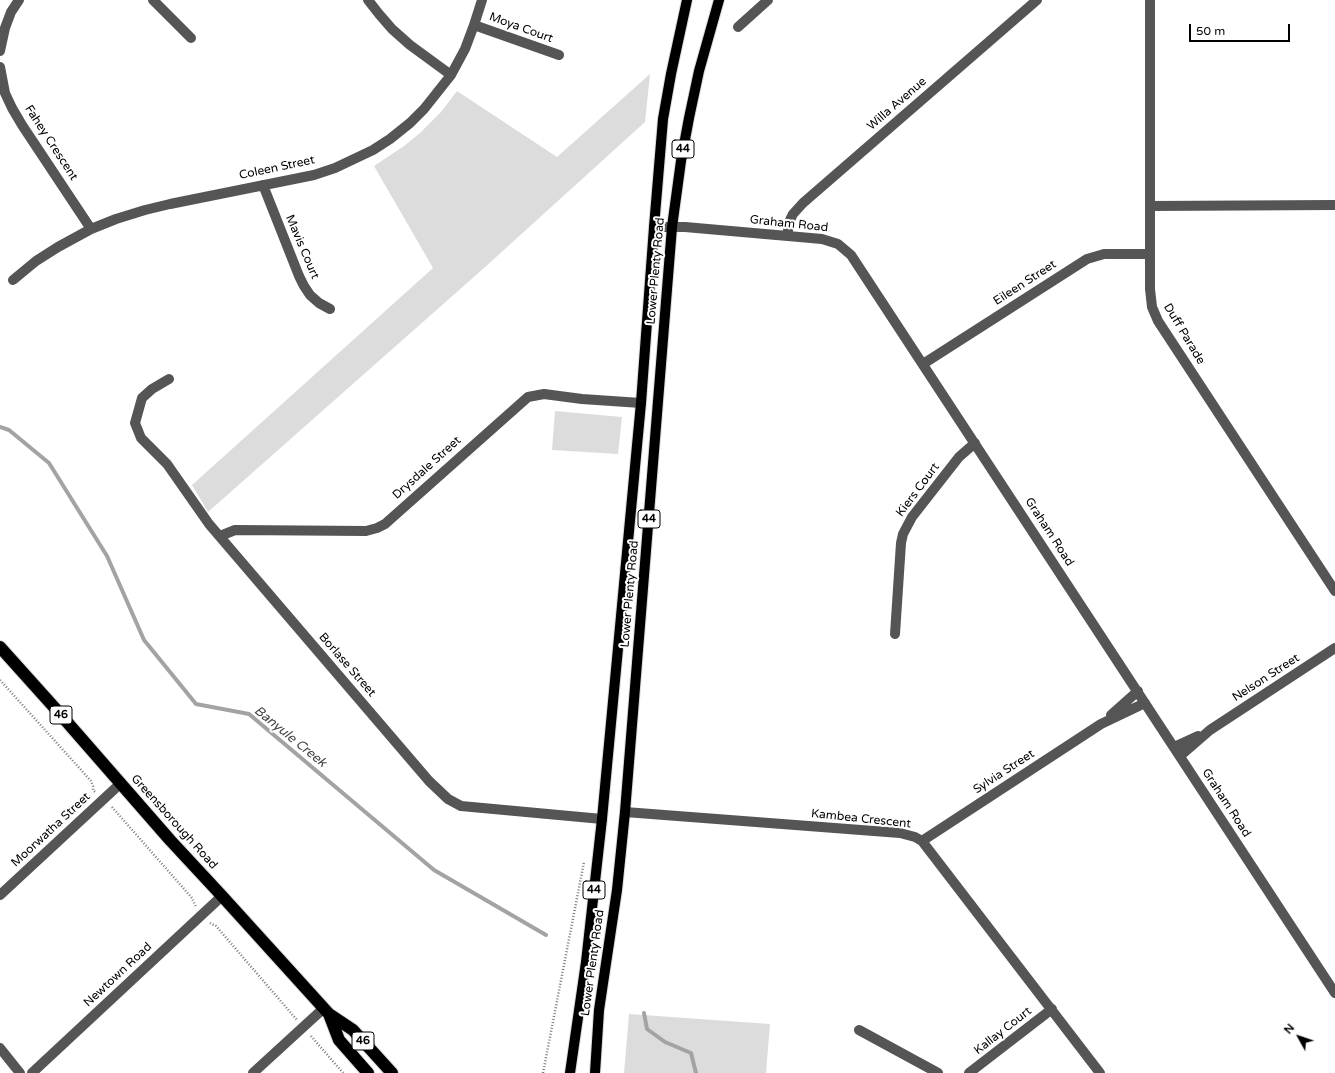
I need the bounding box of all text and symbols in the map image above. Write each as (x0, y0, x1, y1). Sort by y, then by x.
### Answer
street label: Moya Court (487, 10, 555, 46)
scale bar (1191, 16, 1292, 42)
text: 50 m (1196, 24, 1225, 38)
street label: Willa Avenue (864, 74, 930, 134)
street label: Fahey Crescent (21, 103, 81, 183)
road number: 44 (672, 140, 694, 158)
street label: Coleen Street (238, 153, 316, 183)
street label: Mavis Court (282, 213, 322, 281)
street label: Graham Road (749, 213, 829, 235)
street label: Lower Plenty Road (644, 217, 668, 325)
street label: Eileen Street (991, 257, 1059, 309)
street label: Duff Parade (1160, 301, 1208, 367)
street label: Drysdale Street (390, 433, 464, 503)
street label: Kiers Court (893, 460, 943, 520)
street label: Graham Road (1022, 495, 1076, 569)
road number: 44 (638, 510, 660, 528)
street label: Lower Plenty Road (618, 540, 642, 648)
street label: Borlase Street (315, 630, 379, 700)
street label: Nelson Street (1230, 651, 1302, 705)
water label: Banyule Creek (251, 703, 329, 771)
road number: 46 (50, 706, 72, 724)
street label: Sylvia Street (971, 747, 1037, 797)
street label: Graham Road (1199, 766, 1253, 840)
street label: Greensborough Road (128, 772, 220, 872)
street label: Moorwatha Street (9, 790, 93, 870)
street label: Kambea Crescent (810, 807, 912, 831)
road number: 44 (583, 881, 605, 899)
street label: Lower Plenty Road (578, 909, 608, 1017)
street label: Newtown Road (81, 940, 155, 1010)
street label: Kallay Court (971, 1004, 1035, 1058)
north arrow (1279, 1017, 1319, 1057)
text: N (1282, 1021, 1297, 1037)
road number: 46 (352, 1032, 374, 1050)

